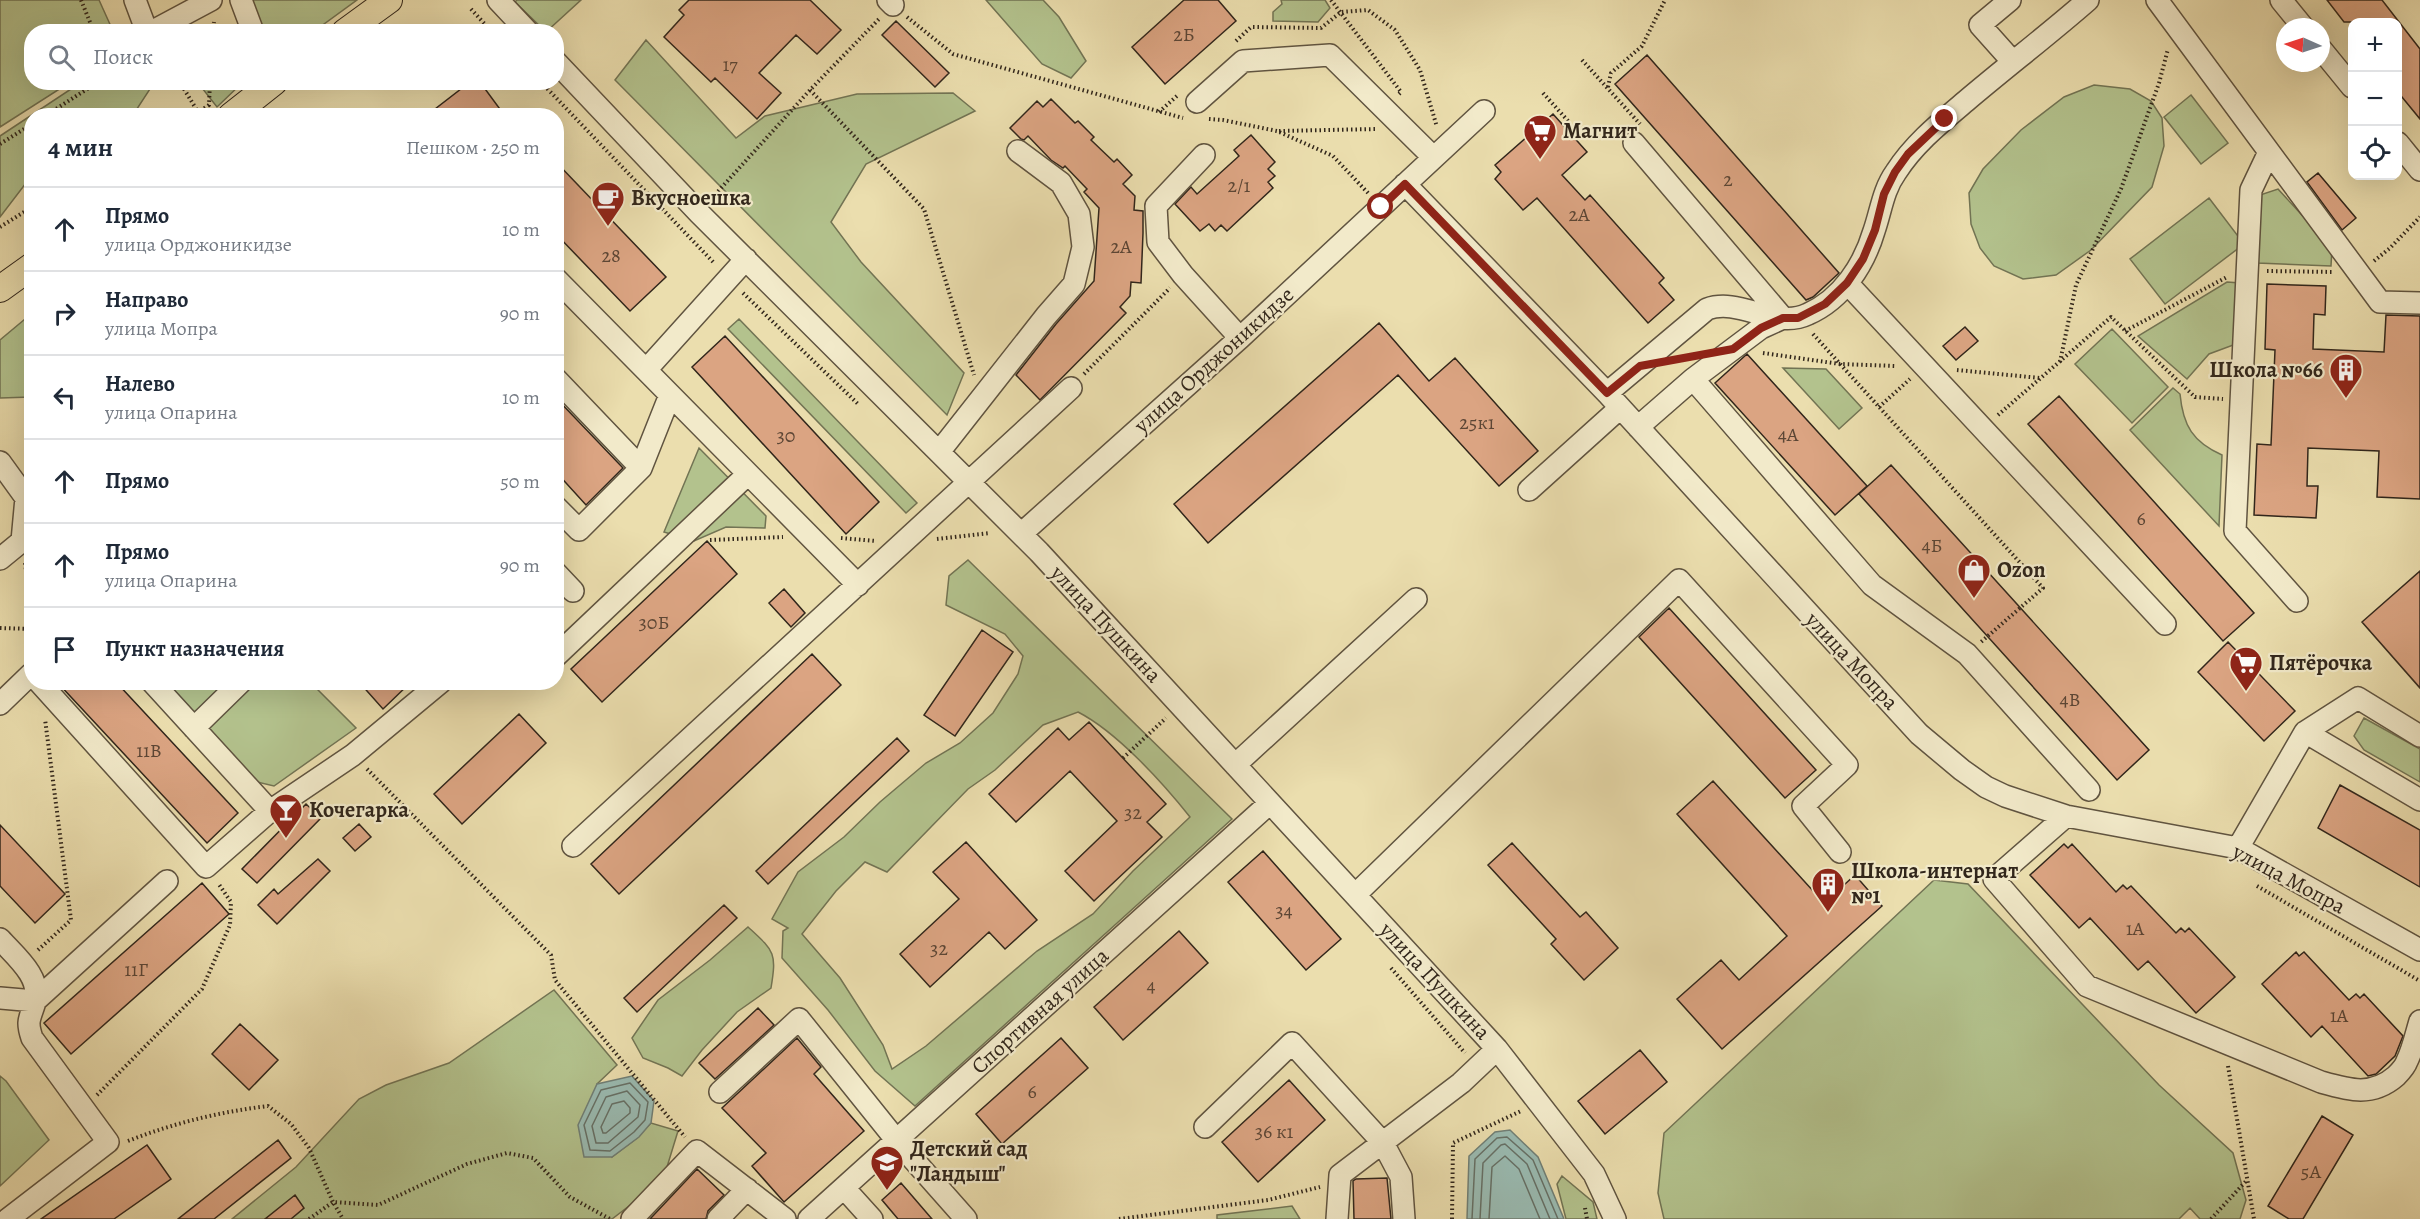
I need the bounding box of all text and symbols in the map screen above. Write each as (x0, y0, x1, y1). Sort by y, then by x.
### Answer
north arrow (2276, 18, 2330, 72)
map controls (2348, 18, 2402, 180)
button: + (2348, 18, 2402, 72)
house number: 2Б (1173, 21, 1195, 48)
search box (24, 24, 564, 90)
icon: search (45, 41, 78, 74)
text: Поиск (93, 42, 153, 72)
house number: 17 (722, 51, 738, 78)
button: − (2348, 72, 2402, 126)
route end (1931, 105, 1957, 131)
supermarket icon: Магнит (1522, 113, 1558, 160)
place label: Магнит (1563, 116, 1637, 146)
button: locate (2348, 126, 2402, 180)
text: 4 мин (48, 130, 113, 165)
text: Пешком · 250 m (406, 134, 540, 161)
house number: 2 (1723, 166, 1733, 193)
house number: 2/1 (1228, 172, 1251, 199)
cafe icon: Вкусноешка (590, 180, 626, 227)
place label: Вкусноешка (631, 183, 751, 213)
route start (1367, 193, 1393, 219)
text: Прямо (105, 201, 169, 231)
house number: 2А (1568, 201, 1590, 228)
icon: ahead (48, 213, 81, 246)
text: 10 m (502, 216, 540, 243)
text: улица Орджоникидзе (105, 231, 292, 258)
house number: 2А (1110, 233, 1132, 260)
house number: 28 (601, 242, 621, 269)
street label: улица Орджоникидзе (1127, 280, 1300, 441)
text: Направо (105, 285, 188, 315)
icon: right (48, 297, 81, 330)
text: 90 m (500, 300, 540, 327)
text: улица Мопра (105, 315, 218, 342)
building icon: Школа №66 (2328, 352, 2364, 399)
place label: Школа №66 (2209, 355, 2323, 385)
text: Налево (105, 369, 175, 399)
icon: left (48, 381, 81, 414)
text: 10 m (502, 384, 540, 411)
text: улица Опарина (105, 399, 238, 426)
house number: 25к1 (1459, 409, 1495, 436)
house number: 4А (1778, 421, 1799, 448)
house number: 30 (777, 422, 795, 449)
icon: ahead (48, 465, 81, 498)
text: Прямо (105, 466, 169, 496)
text: 50 m (500, 468, 540, 495)
house number: 6 (2136, 505, 2146, 532)
house number: 4Б (1922, 532, 1942, 559)
text: Прямо (105, 537, 169, 567)
icon: ahead (48, 549, 81, 582)
text: 90 m (500, 552, 540, 579)
shop icon: Ozon (1956, 552, 1992, 599)
place label: Ozon (1997, 555, 2046, 585)
street label: улица Пушкина (1043, 558, 1169, 690)
text: улица Опарина (105, 567, 238, 594)
street label: улица Мопра (1798, 605, 1906, 717)
house number: 30Б (639, 609, 669, 636)
icon: arrive (48, 633, 81, 666)
text: Пункт назначения (105, 634, 284, 664)
supermarket icon: Пятёрочка (2228, 645, 2264, 692)
place label: Пятёрочка (2269, 648, 2373, 678)
house number: 4В (2060, 686, 2081, 713)
house number: 11В (136, 737, 162, 764)
bar icon: Кочегарка (268, 792, 304, 839)
place label: Кочегарка (309, 795, 410, 825)
house number: 32 (1124, 799, 1142, 826)
street label: улица Мопра (2226, 836, 2352, 922)
place label: Школа-интернат №1 (1851, 856, 2018, 911)
building icon: Школа-интернат №1 (1810, 866, 1846, 913)
house number: 34 (1275, 897, 1293, 924)
street label: улица Пушкина (1372, 915, 1498, 1047)
house number: 1А (2126, 915, 2145, 942)
house number: 32 (930, 935, 948, 962)
street label: Спортивная улица (965, 940, 1116, 1081)
house number: 11Г (124, 956, 148, 983)
house number: 4 (1146, 972, 1156, 999)
house number: 1А (2330, 1002, 2349, 1029)
house number: 6 (1027, 1078, 1037, 1105)
house number: 36 к1 (1255, 1118, 1294, 1145)
place label: Детский сад "Ландыш" (910, 1134, 1028, 1189)
school or university icon: Детский сад "Ландыш" (869, 1144, 905, 1191)
house number: 5А (2301, 1158, 2321, 1185)

